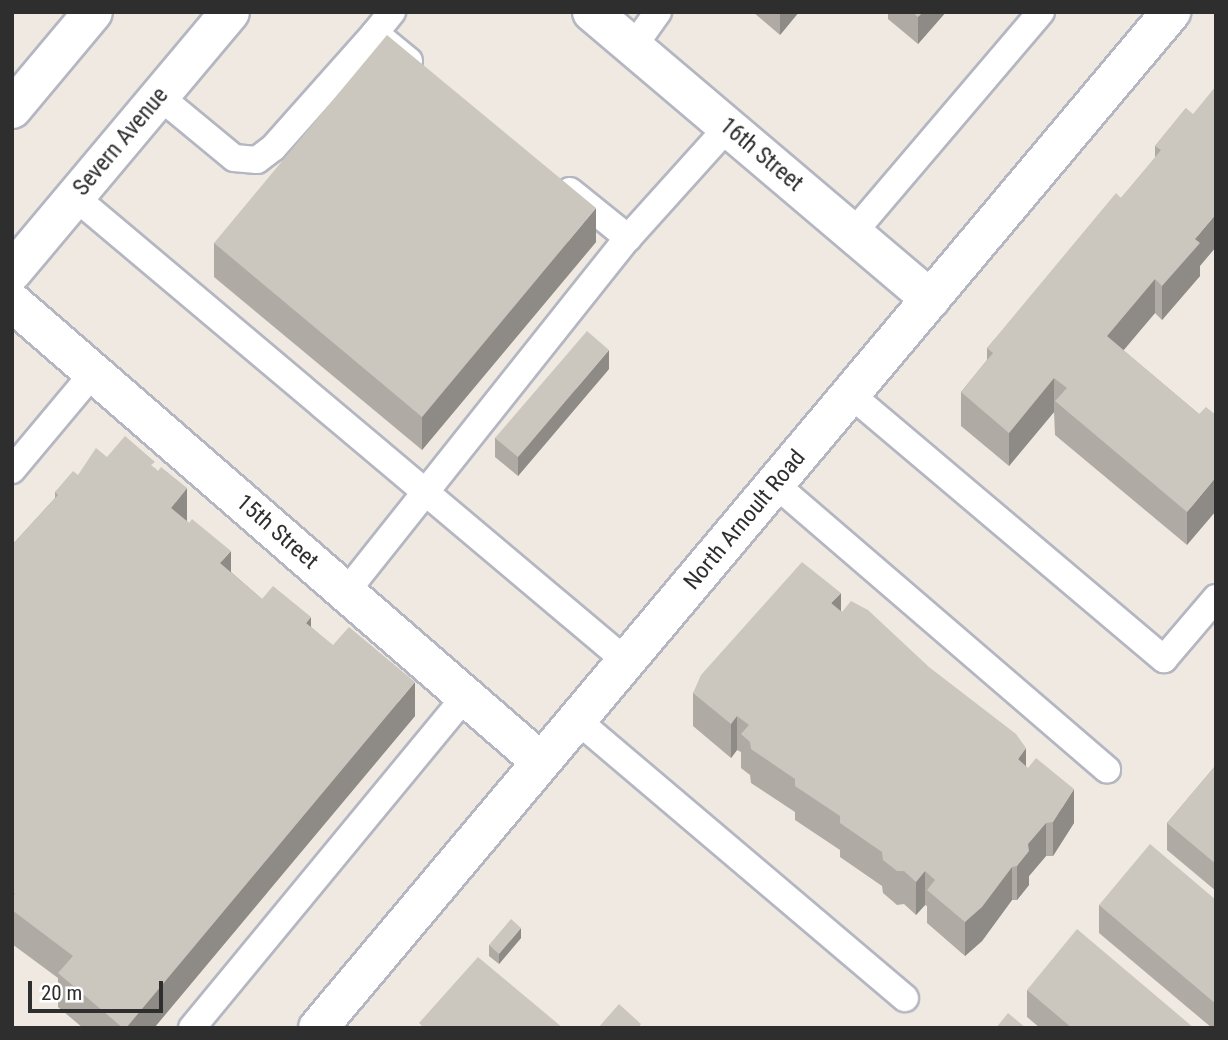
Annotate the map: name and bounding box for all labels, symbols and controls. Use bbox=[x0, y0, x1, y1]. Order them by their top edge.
street label: Severn Avenue bbox=[68, 82, 174, 202]
street label: 16th Street bbox=[714, 112, 808, 198]
street label: North Arnoult Road bbox=[678, 444, 812, 596]
street label: 15th Street bbox=[230, 489, 324, 575]
scale bar bbox=[32, 967, 166, 1011]
text: 20 m bbox=[41, 981, 82, 1005]

